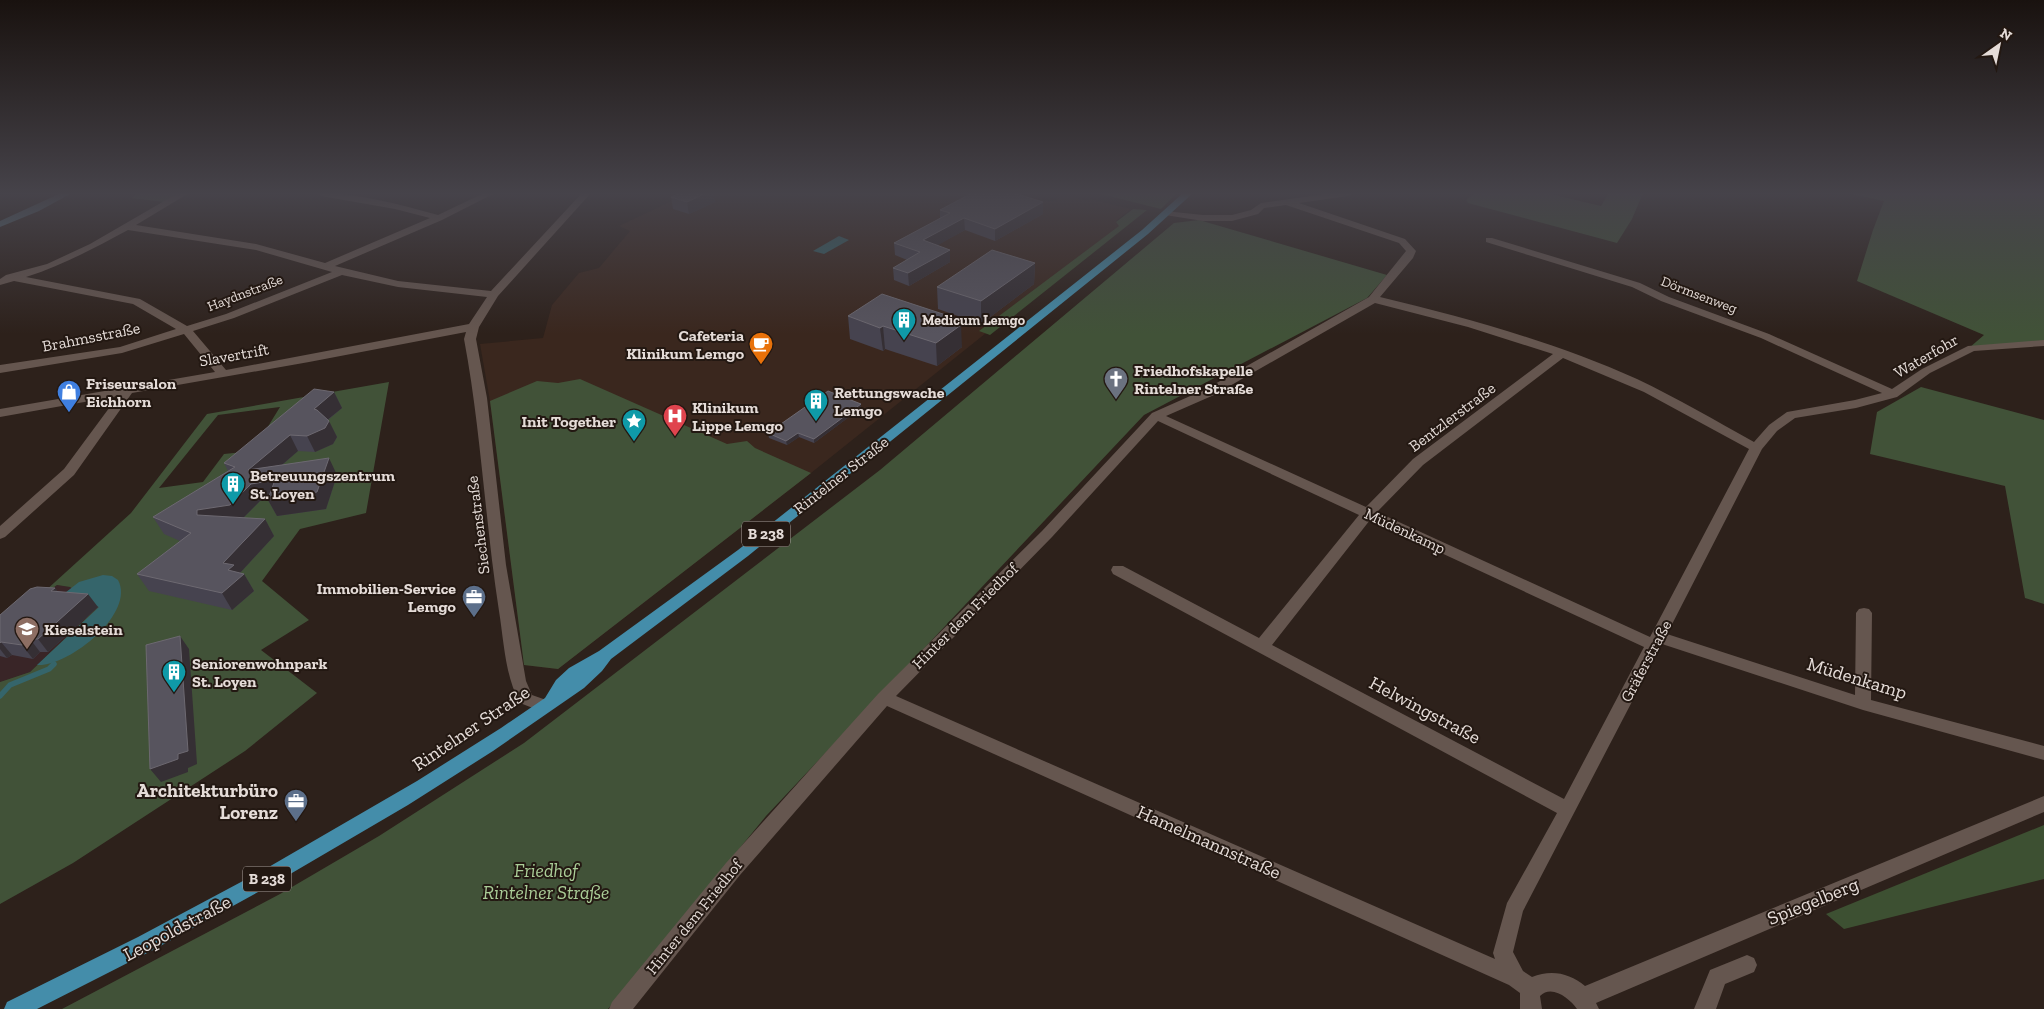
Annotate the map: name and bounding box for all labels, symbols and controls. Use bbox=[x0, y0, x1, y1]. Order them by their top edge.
north arrow bbox=[1974, 20, 2024, 70]
text: N bbox=[1997, 24, 2015, 45]
street label: Haydnstraße bbox=[205, 271, 285, 315]
street label: Dörmsenweg bbox=[1658, 273, 1740, 317]
building icon: Medicum Lemgo bbox=[891, 307, 917, 341]
place label: Medicum Lemgo bbox=[922, 312, 1026, 329]
street label: Brahmsstraße bbox=[40, 318, 142, 356]
place label: Cafeteria Klinikum Lemgo bbox=[626, 326, 745, 363]
street label: Waterfohr bbox=[1890, 330, 1962, 382]
cafe icon: Cafeteria Klinikum Lemgo bbox=[748, 331, 774, 365]
street label: Slavertrift bbox=[198, 340, 270, 370]
place label: Friedhofskapelle Rintelner Straße bbox=[1134, 361, 1254, 398]
church icon: Friedhofskapelle Rintelner Straße bbox=[1103, 366, 1129, 400]
place label: Friseursalon Eichhorn bbox=[86, 374, 177, 411]
street label: Bentzlerstraße bbox=[1405, 378, 1499, 456]
shop icon: Friseursalon Eichhorn bbox=[56, 379, 82, 413]
place label: Rettungswache Lemgo bbox=[834, 383, 945, 420]
building icon: Rettungswache Lemgo bbox=[803, 388, 829, 422]
place label: Klinikum Lippe Lemgo bbox=[692, 398, 783, 435]
hospital icon: Klinikum Lippe Lemgo bbox=[662, 403, 688, 437]
place icon: Init Together bbox=[621, 408, 647, 442]
place label: Init Together bbox=[521, 412, 616, 431]
street label: Rintelner Straße bbox=[790, 432, 892, 518]
place label: Betreuungszentrum St. Loyen bbox=[250, 466, 395, 503]
building icon: Betreuungszentrum St. Loyen bbox=[220, 471, 246, 505]
street label: Siechenstraße bbox=[463, 475, 493, 575]
street label: Müdenkamp bbox=[1362, 504, 1449, 558]
road number: B 238 bbox=[742, 522, 790, 546]
street label: Hinter dem Friedhof bbox=[908, 558, 1023, 673]
place label: Immobilien-Service Lemgo bbox=[317, 579, 457, 616]
office icon: Immobilien-Service Lemgo bbox=[461, 584, 487, 618]
school or university icon: Kieselstein bbox=[14, 616, 40, 650]
street label: Gräferstraße bbox=[1616, 617, 1676, 705]
place label: Kieselstein bbox=[44, 620, 123, 639]
street label: Müdenkamp bbox=[1804, 652, 1910, 704]
place label: Seniorenwohnpark St. Loyen bbox=[192, 654, 328, 691]
building icon: Seniorenwohnpark St. Loyen bbox=[161, 659, 187, 693]
street label: Helwingstraße bbox=[1365, 671, 1485, 749]
street label: Rintelner Straße bbox=[408, 680, 534, 776]
place label: Architekturbüro Lorenz bbox=[137, 779, 278, 824]
office icon: Architekturbüro Lorenz bbox=[283, 788, 309, 822]
street label: Hamelmannstraße bbox=[1134, 800, 1284, 884]
street label: Hinter dem Friedhof bbox=[642, 854, 747, 978]
park label: Friedhof Rintelner Straße bbox=[483, 859, 609, 904]
road number: B 238 bbox=[243, 866, 291, 892]
street label: Spiegelberg bbox=[1764, 872, 1863, 930]
street label: Leopoldstraße bbox=[119, 890, 235, 966]

